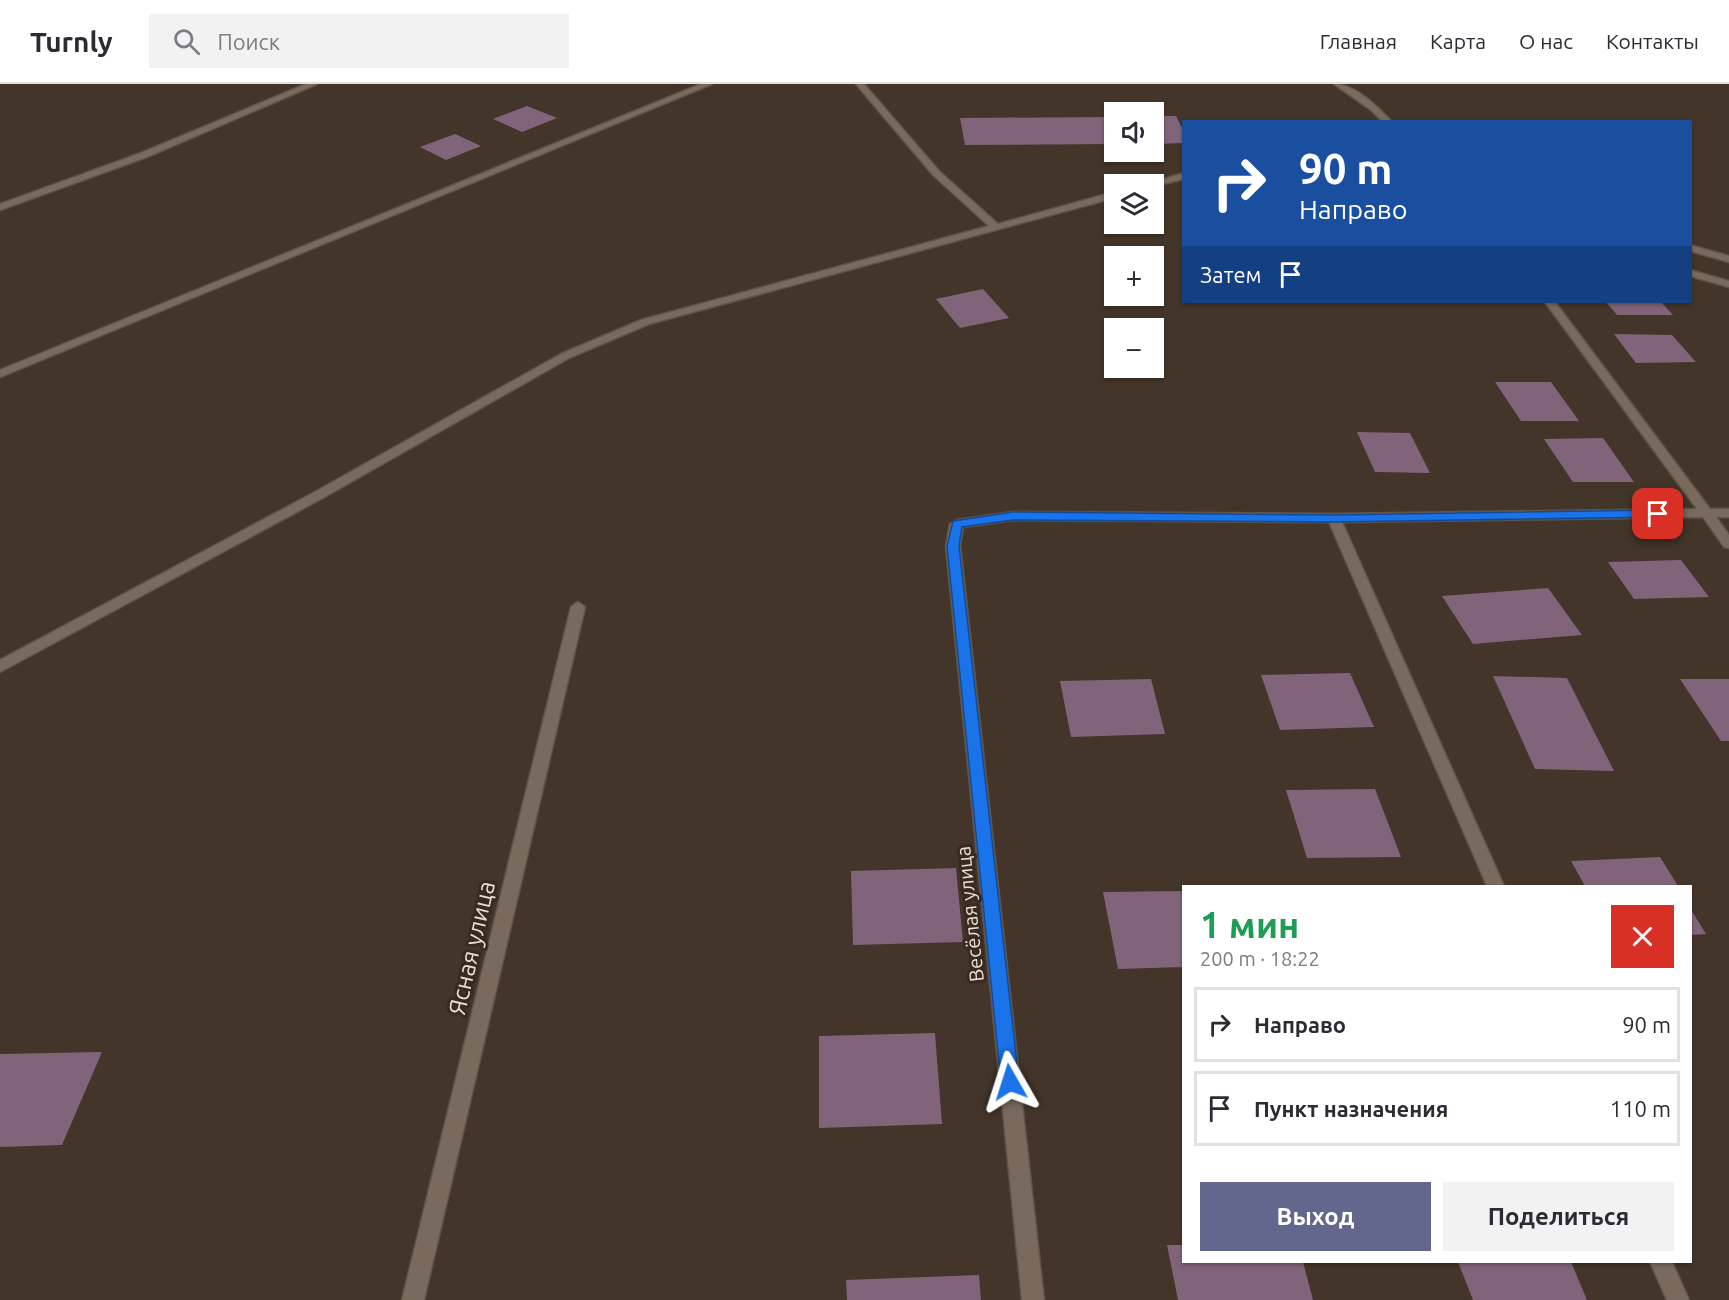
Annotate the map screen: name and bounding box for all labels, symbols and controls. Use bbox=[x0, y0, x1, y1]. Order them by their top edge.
search box bbox=[149, 14, 569, 68]
icon: search bbox=[170, 25, 203, 58]
text: Turnly bbox=[30, 26, 113, 57]
text: Поиск bbox=[218, 29, 280, 54]
text: Главная bbox=[1320, 29, 1397, 53]
text: Карта bbox=[1430, 29, 1486, 53]
text: О нас bbox=[1519, 29, 1573, 53]
text: Контакты bbox=[1606, 29, 1699, 53]
map controls bbox=[1104, 102, 1164, 378]
button: sound bbox=[1104, 102, 1164, 162]
icon: right bbox=[1200, 144, 1278, 222]
text: 90 m bbox=[1299, 145, 1393, 192]
button: layers bbox=[1104, 174, 1164, 234]
text: Направо bbox=[1299, 194, 1408, 224]
button: + bbox=[1104, 246, 1164, 306]
icon: arrive bbox=[1274, 258, 1307, 291]
text: Затем bbox=[1200, 262, 1262, 287]
button: − bbox=[1104, 318, 1164, 378]
pin bbox=[1632, 488, 1683, 539]
icon: arrive bbox=[1641, 497, 1674, 530]
street label: Весёлая улица bbox=[951, 845, 988, 983]
street label: Ясная улица bbox=[443, 878, 500, 1017]
text: 1 мин bbox=[1200, 904, 1299, 945]
button: close bbox=[1611, 905, 1674, 968]
text: 200 m · 18:22 bbox=[1200, 947, 1320, 970]
icon: right bbox=[1203, 1008, 1236, 1041]
text: Направо bbox=[1254, 1012, 1346, 1037]
text: 90 m bbox=[1622, 1012, 1671, 1037]
position arrow bbox=[978, 1050, 1042, 1114]
icon: arrive bbox=[1203, 1092, 1236, 1125]
text: Пункт назначения bbox=[1254, 1096, 1448, 1121]
text: 110 m bbox=[1610, 1096, 1671, 1121]
button: Выход bbox=[1200, 1182, 1431, 1251]
button: Поделиться bbox=[1443, 1182, 1674, 1251]

